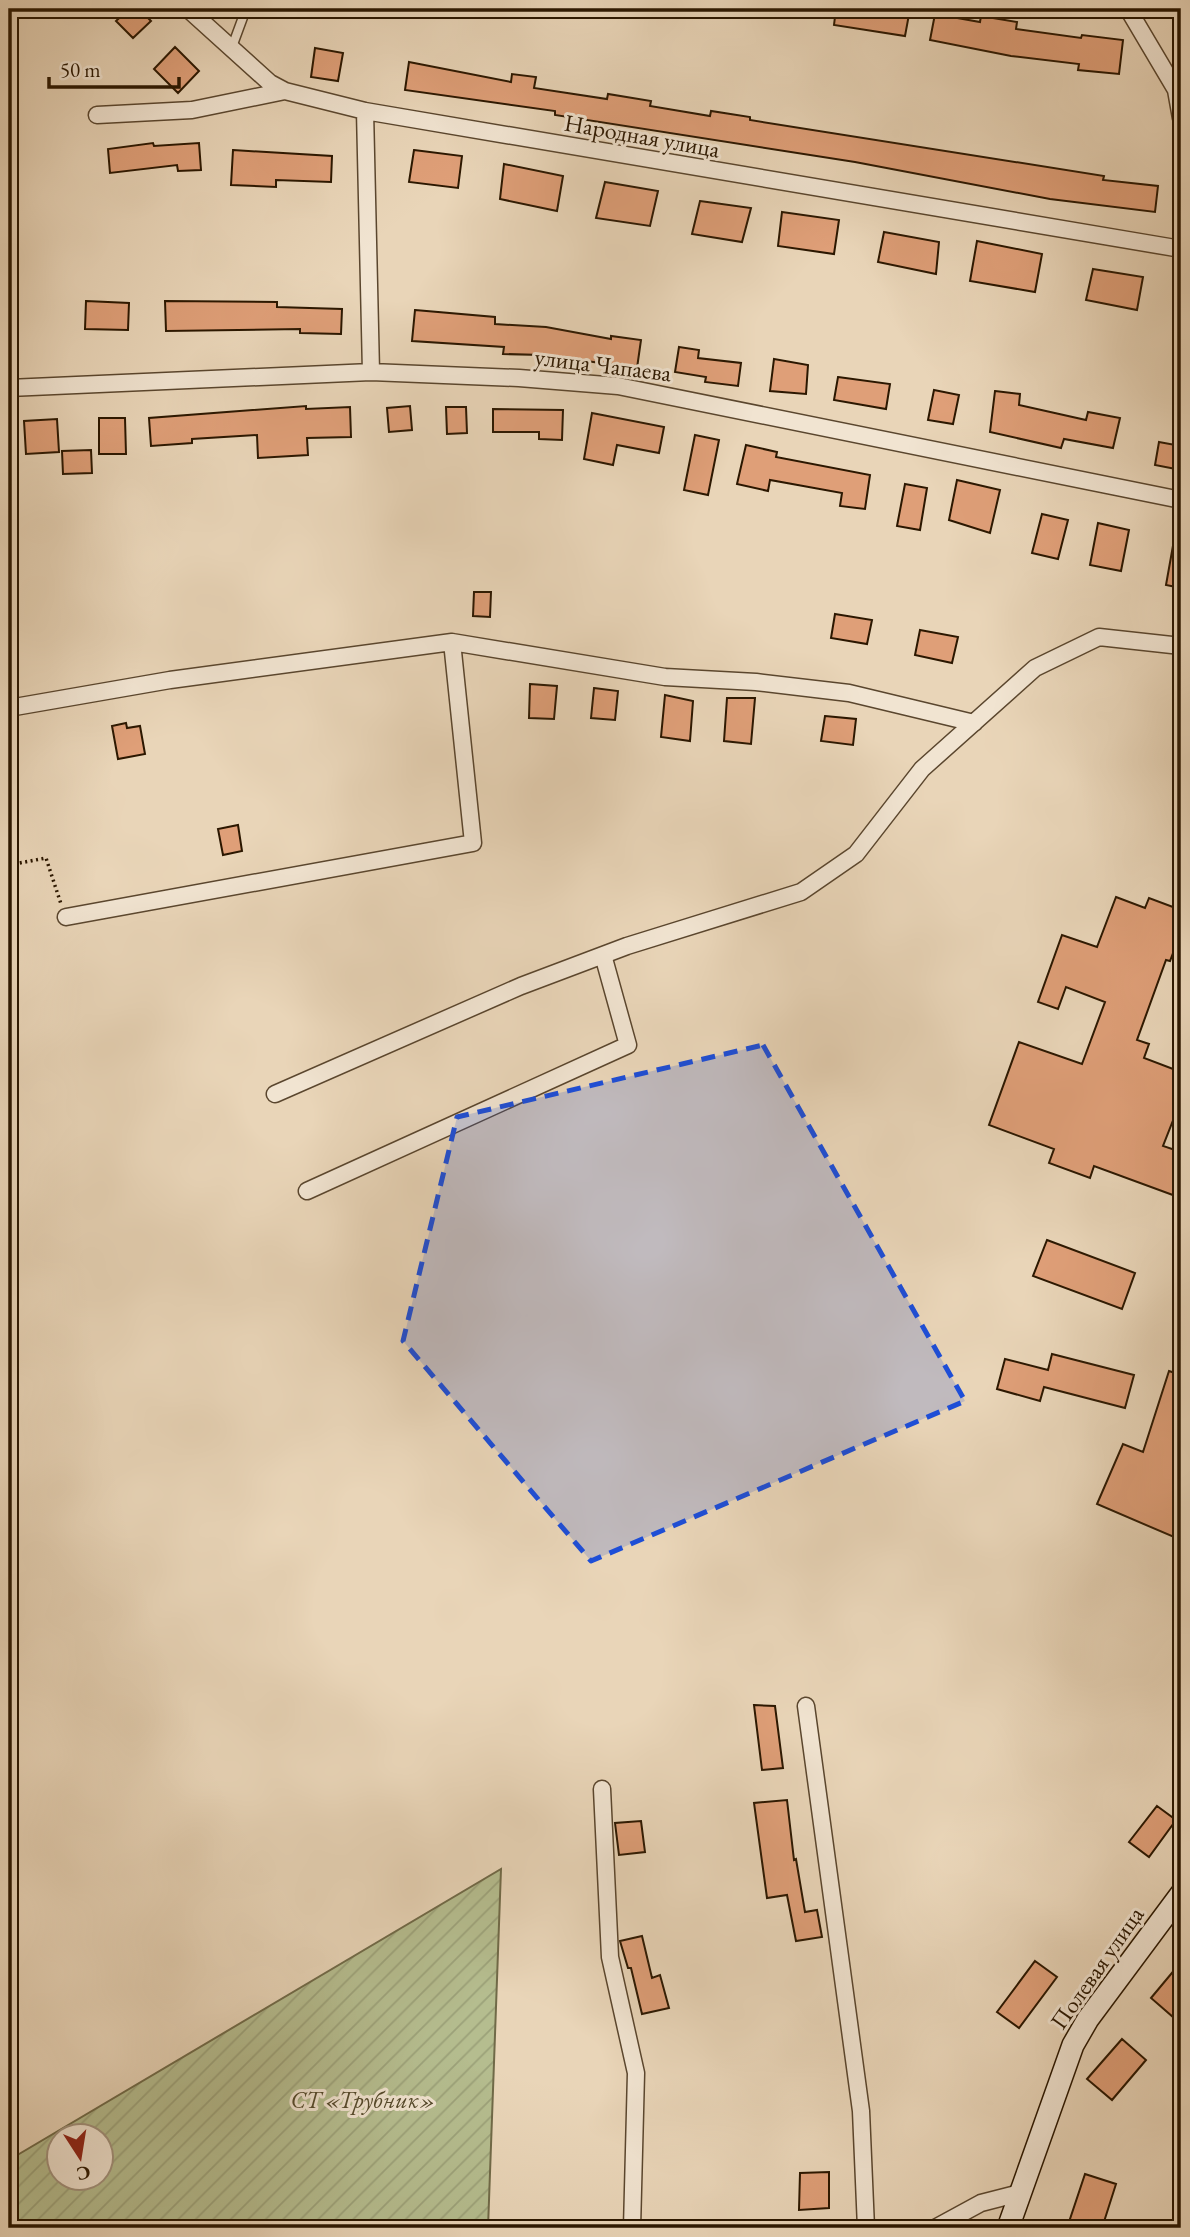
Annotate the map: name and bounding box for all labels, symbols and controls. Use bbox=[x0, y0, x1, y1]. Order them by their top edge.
scale bar bbox=[49, 46, 178, 90]
text: 50 m bbox=[60, 56, 101, 83]
street label: Народная улица bbox=[562, 107, 723, 165]
street label: улица Чапаева bbox=[533, 341, 674, 388]
street label: Полевая улица bbox=[1043, 1900, 1151, 2035]
park label: СТ «Трубник» bbox=[291, 2084, 435, 2115]
north arrow bbox=[46, 2122, 116, 2192]
text: С bbox=[74, 2160, 93, 2187]

